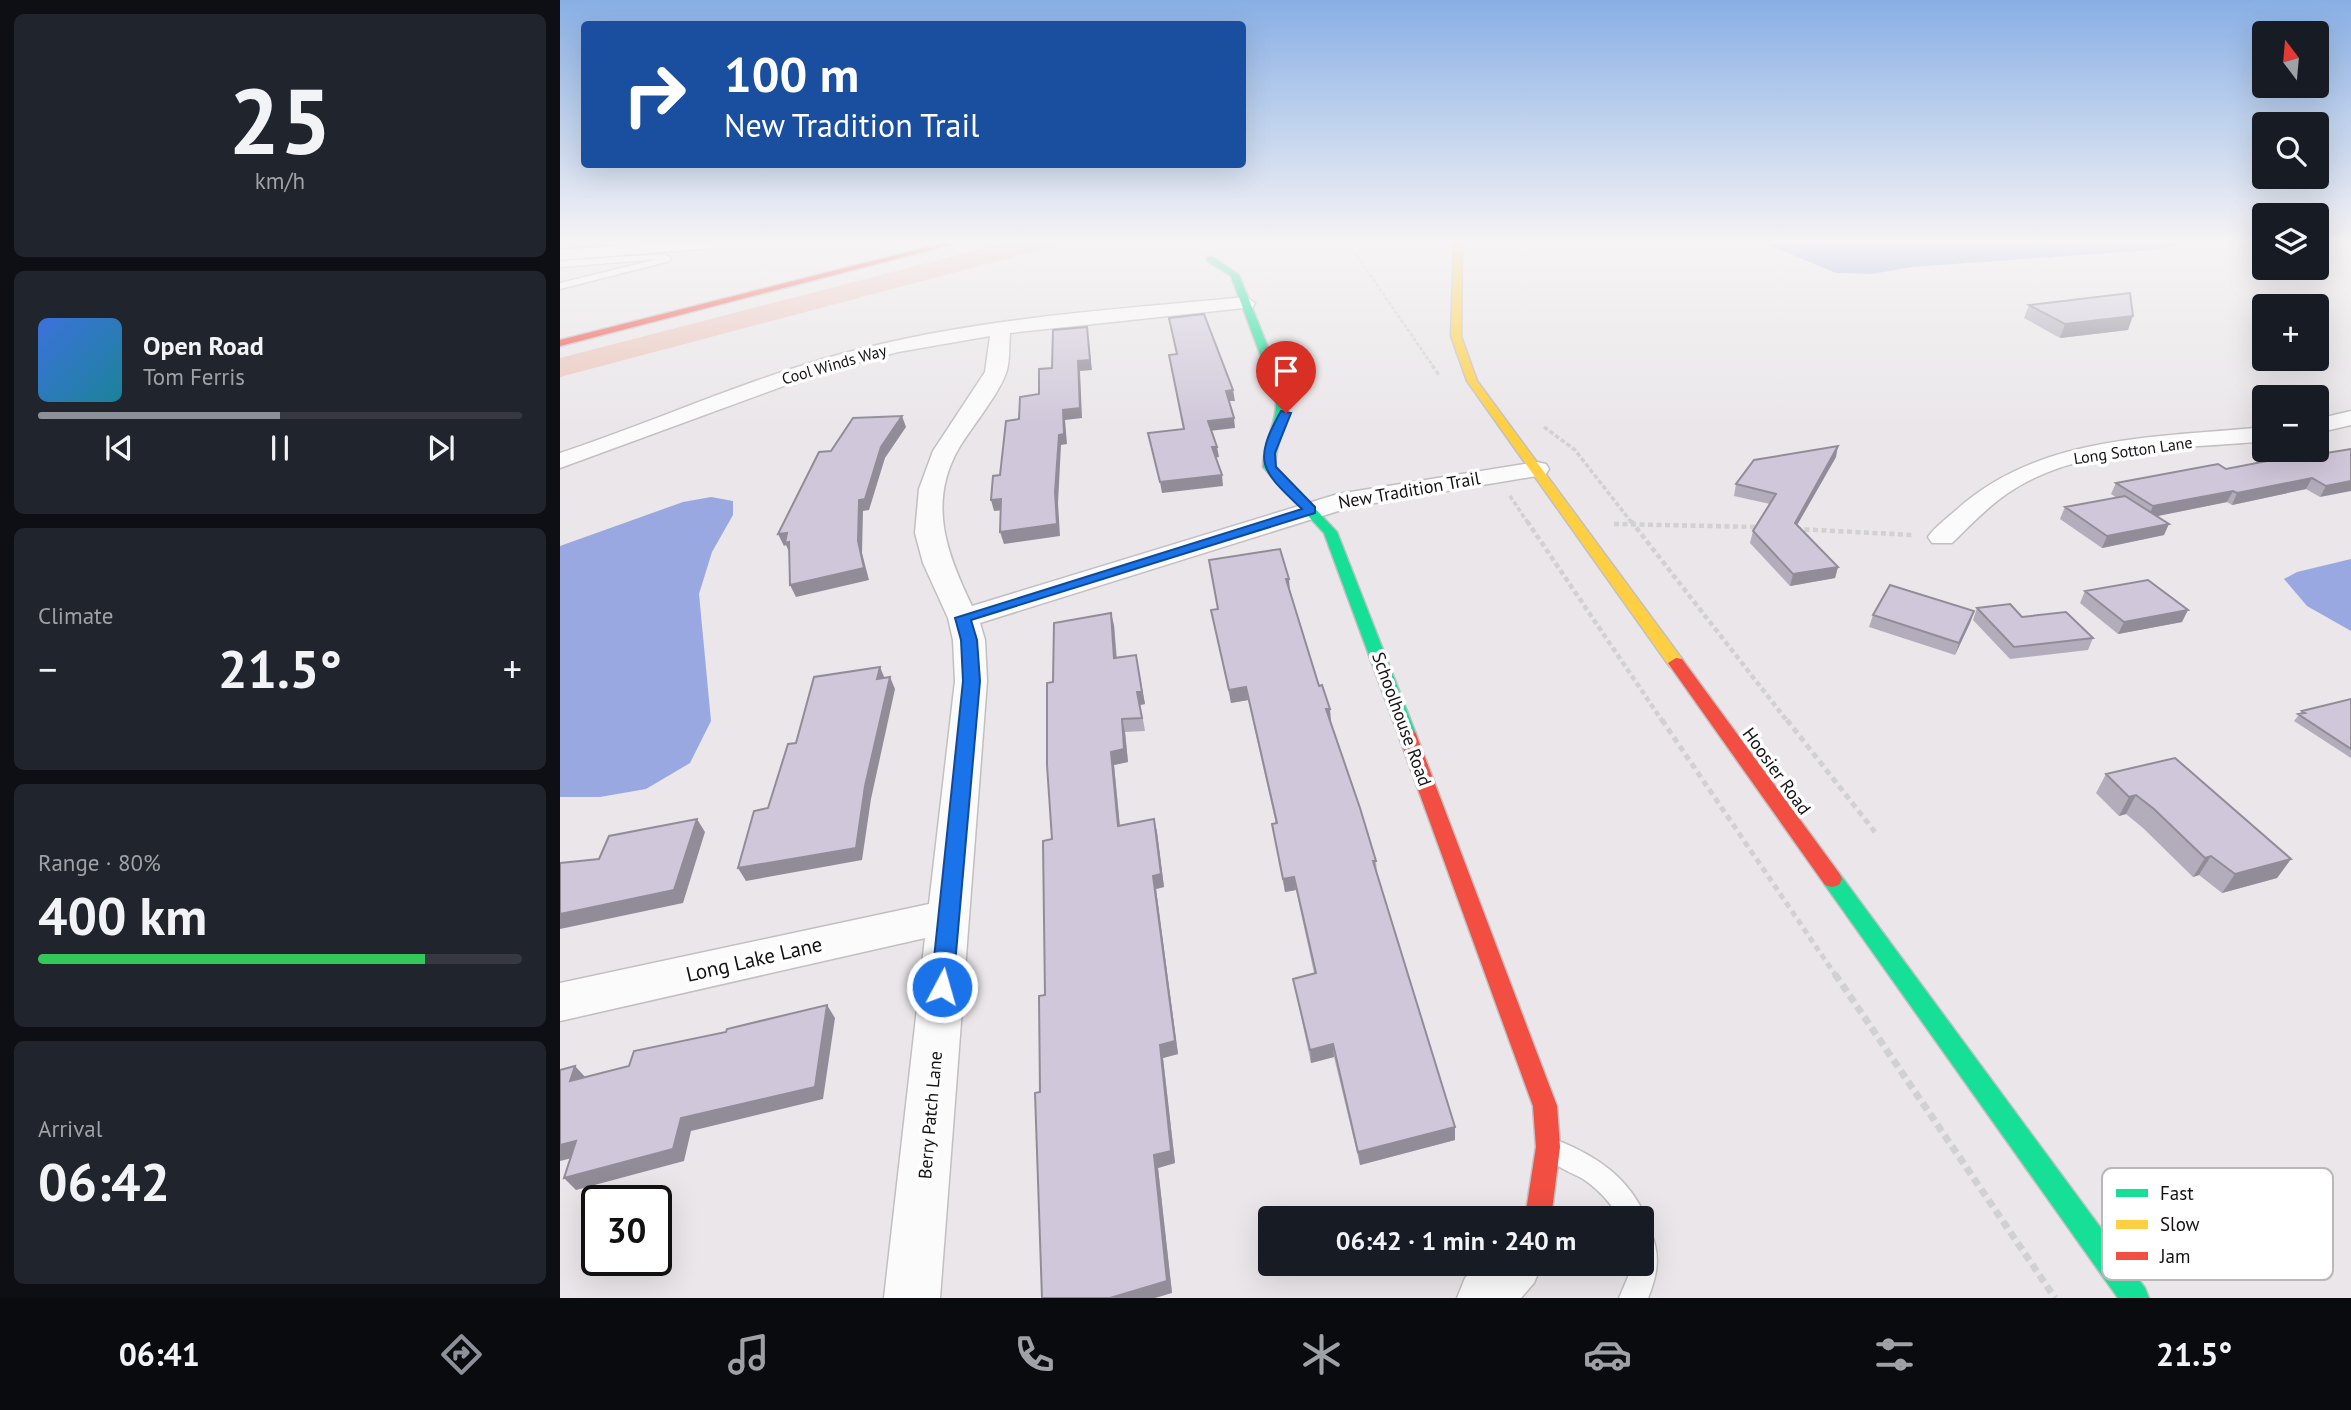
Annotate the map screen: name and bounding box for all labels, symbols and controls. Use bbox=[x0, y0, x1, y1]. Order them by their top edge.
north arrow bbox=[2252, 21, 2329, 98]
map controls bbox=[2252, 21, 2329, 462]
text: 100 m bbox=[724, 42, 859, 106]
icon: right bbox=[609, 49, 700, 140]
text: 25 bbox=[228, 61, 332, 179]
text: New Tradition Trail bbox=[724, 104, 979, 146]
button: search bbox=[2252, 112, 2329, 189]
text: km/h bbox=[255, 166, 305, 195]
button: layers bbox=[2252, 203, 2329, 280]
button: + bbox=[2252, 294, 2329, 371]
text: Open Road bbox=[143, 329, 264, 362]
street label: Cool Winds Way bbox=[779, 339, 889, 388]
pin bbox=[1256, 341, 1316, 413]
icon: arrive bbox=[1267, 352, 1305, 390]
text: Tom Ferris bbox=[143, 362, 245, 391]
button: − bbox=[2252, 385, 2329, 462]
icon: previous bbox=[100, 429, 138, 467]
icon: pause bbox=[261, 429, 299, 467]
icon: next bbox=[422, 429, 460, 467]
street label: Long Sotton Lane bbox=[2072, 432, 2194, 468]
street label: New Tradition Trail bbox=[1336, 466, 1482, 514]
text: Climate bbox=[38, 601, 113, 630]
text: 21.5° bbox=[218, 635, 342, 702]
text: − bbox=[38, 644, 57, 693]
text: + bbox=[503, 644, 522, 693]
street label: Schoolhouse Road bbox=[1367, 649, 1437, 789]
street label: Hoosier Road bbox=[1738, 723, 1816, 819]
text: Range · 80% bbox=[38, 848, 161, 877]
text: 400 km bbox=[38, 882, 207, 949]
street label: Long Lake Lane bbox=[683, 930, 825, 988]
position arrow bbox=[905, 950, 979, 1024]
street label: Berry Patch Lane bbox=[913, 1050, 947, 1180]
text: Arrival bbox=[38, 1114, 102, 1143]
text: 06:42 bbox=[38, 1148, 170, 1215]
legend bbox=[2102, 1168, 2333, 1280]
text: Fast bbox=[2160, 1181, 2194, 1205]
speed limit sign: 30 bbox=[581, 1185, 672, 1276]
text: Slow bbox=[2160, 1212, 2200, 1236]
text: 06:42 · 1 min · 240 m bbox=[1336, 1224, 1576, 1257]
text: Jam bbox=[2159, 1244, 2190, 1268]
icon: directions bbox=[437, 1330, 486, 1379]
icon: music bbox=[724, 1330, 773, 1379]
icon: phone bbox=[1010, 1330, 1059, 1379]
icon: climate bbox=[1297, 1330, 1346, 1379]
icon: car bbox=[1583, 1330, 1632, 1379]
icon: filters bbox=[1870, 1330, 1919, 1379]
text: 06:41 bbox=[119, 1333, 200, 1375]
text: 21.5° bbox=[2156, 1333, 2232, 1375]

